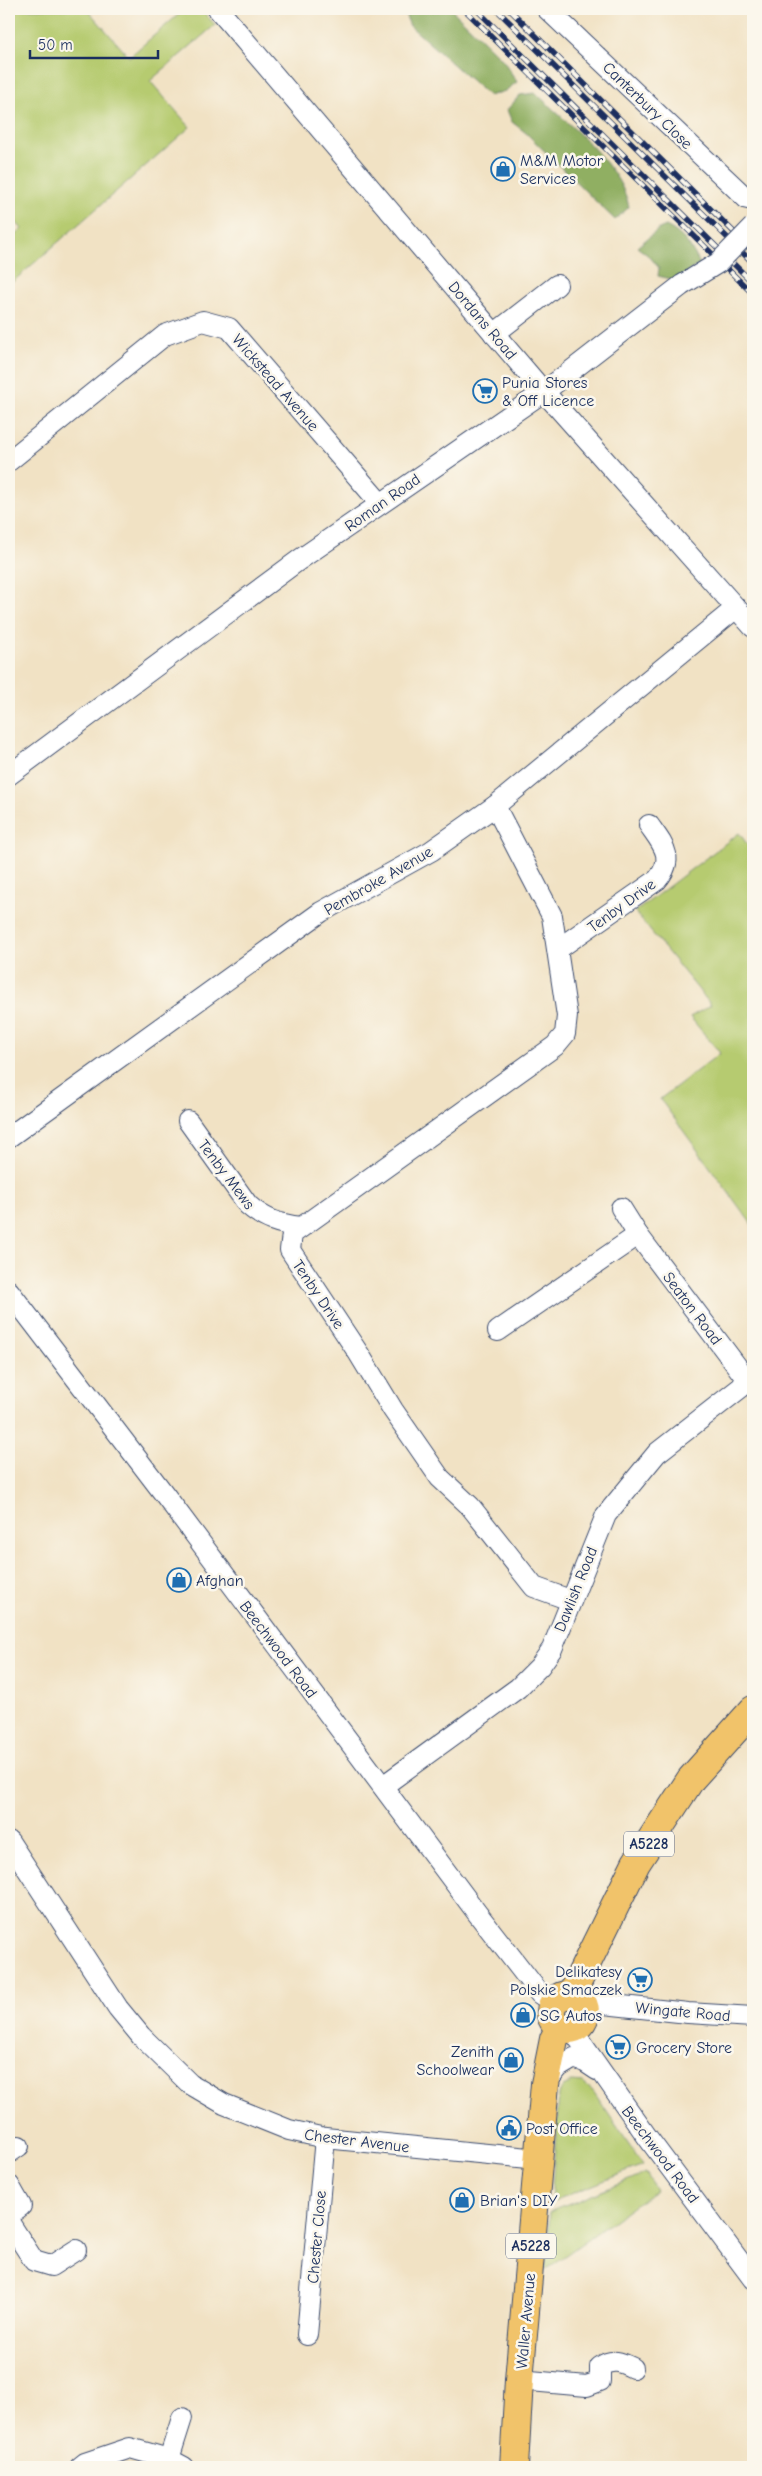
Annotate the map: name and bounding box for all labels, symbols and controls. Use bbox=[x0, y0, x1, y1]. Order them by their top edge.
scale bar bbox=[30, 28, 158, 60]
text: 50 m bbox=[38, 36, 73, 54]
street label: Canterbury Close bbox=[599, 59, 696, 153]
place label: M&M Motor Services bbox=[520, 152, 604, 188]
shop icon: M&M Motor Services bbox=[490, 156, 516, 182]
street label: Dordans Road bbox=[444, 278, 520, 363]
street label: Wickstead Avenue bbox=[228, 331, 322, 435]
place label: Punia Stores & Off Licence bbox=[502, 374, 594, 410]
supermarket icon: Punia Stores & Off Licence bbox=[472, 378, 498, 404]
street label: Roman Road bbox=[341, 470, 424, 535]
street label: Pembroke Avenue bbox=[321, 843, 436, 919]
street label: Tenby Drive bbox=[584, 875, 659, 936]
street label: Tenby Mews bbox=[194, 1136, 258, 1213]
street label: Tenby Drive bbox=[289, 1257, 348, 1332]
street label: Seaton Road bbox=[659, 1269, 725, 1349]
street label: Dawlish Road bbox=[551, 1544, 601, 1635]
shop icon: Afghan bbox=[166, 1567, 192, 1593]
place label: Afghan bbox=[196, 1572, 244, 1590]
street label: Beechwood Road bbox=[236, 1598, 321, 1702]
road number: A5228 bbox=[624, 1832, 674, 1856]
place label: Delikatesy Polskie Smaczek bbox=[510, 1963, 623, 1999]
supermarket icon: Delikatesy Polskie Smaczek bbox=[627, 1967, 653, 1993]
street label: Wingate Road bbox=[635, 1999, 731, 2025]
shop icon: SG Autos bbox=[510, 2002, 536, 2028]
place label: SG Autos bbox=[540, 2007, 603, 2025]
supermarket icon: Grocery Store bbox=[605, 2034, 631, 2060]
place label: Grocery Store bbox=[636, 2039, 732, 2057]
place label: Zenith Schoolwear bbox=[417, 2043, 495, 2079]
shop icon: Zenith Schoolwear bbox=[498, 2047, 524, 2073]
street label: Beechwood Road bbox=[618, 2103, 703, 2207]
public building icon: Post Office bbox=[496, 2115, 522, 2141]
place label: Post Office bbox=[526, 2120, 598, 2138]
street label: Chester Avenue bbox=[303, 2126, 410, 2156]
shop icon: Brian's DIY bbox=[449, 2187, 475, 2213]
street label: Chester Close bbox=[304, 2190, 330, 2284]
place label: Brian's DIY bbox=[480, 2192, 558, 2210]
road number: A5228 bbox=[506, 2234, 556, 2258]
street label: Waller Avenue bbox=[513, 2272, 539, 2370]

